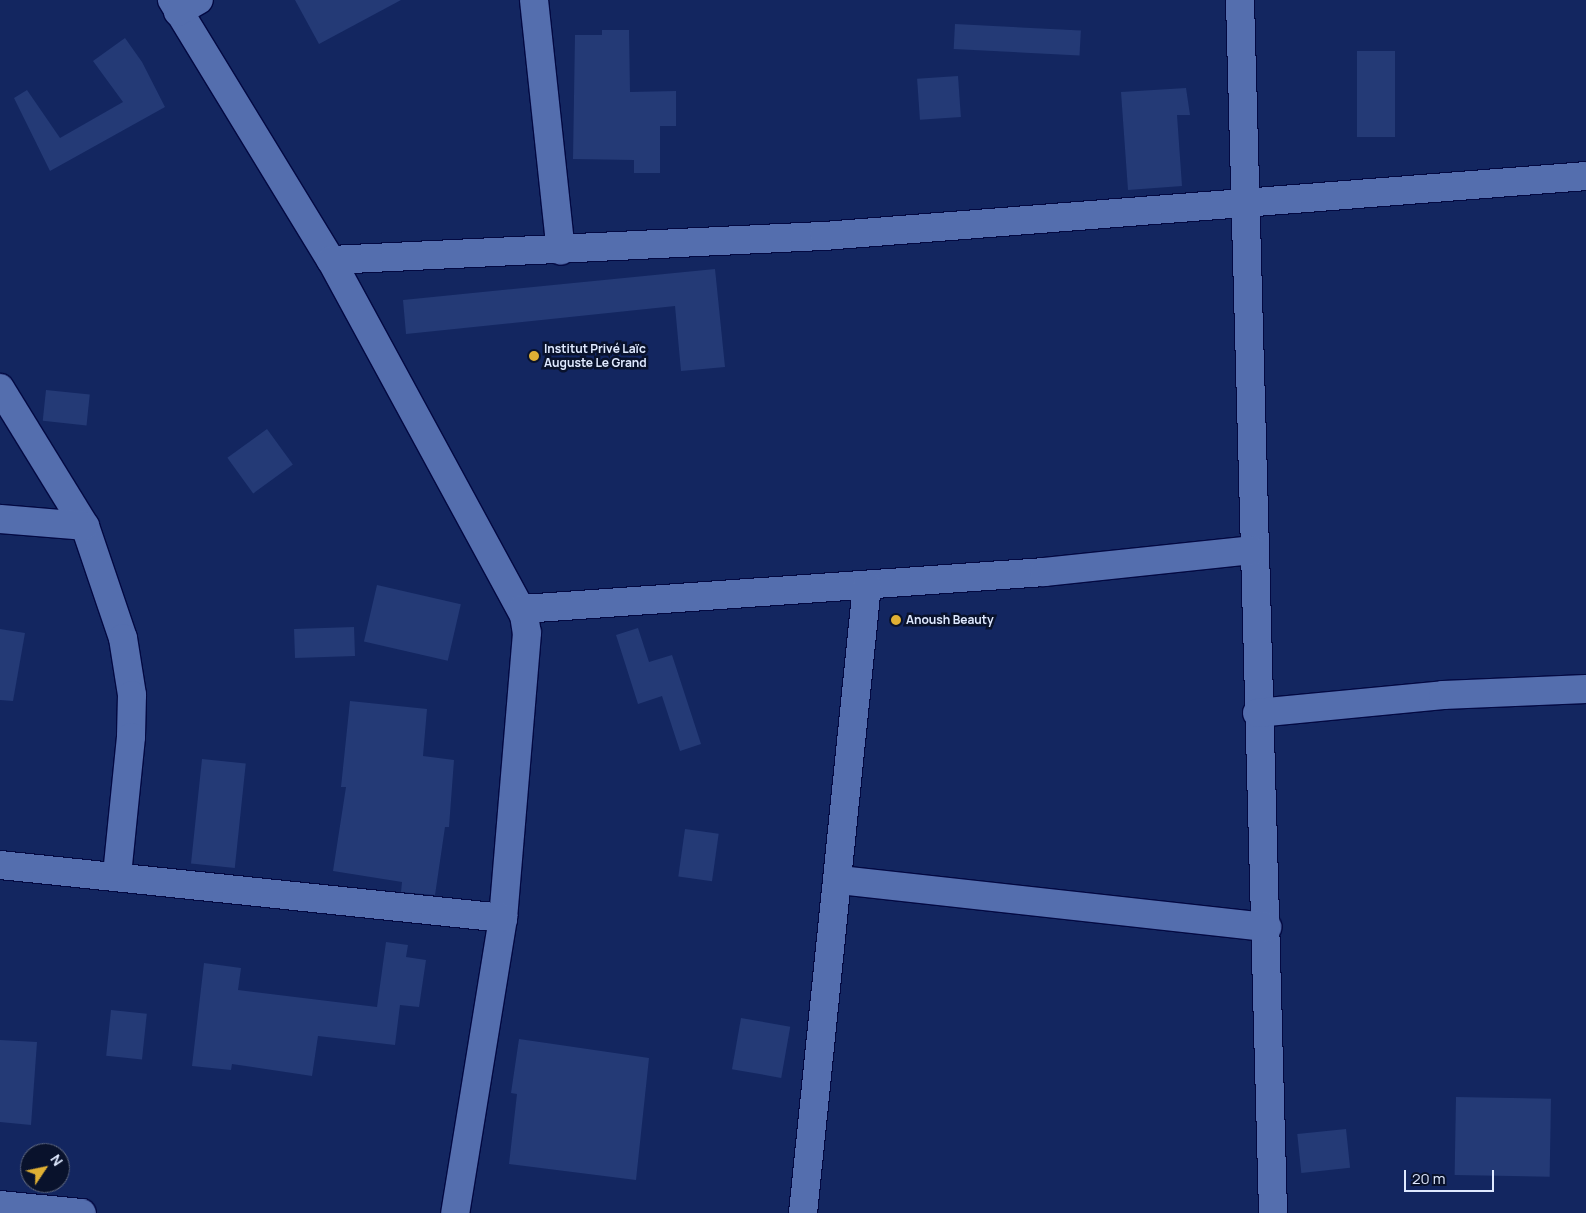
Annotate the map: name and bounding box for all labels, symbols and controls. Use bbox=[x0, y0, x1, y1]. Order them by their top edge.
place label: Institut Privé Laïc Auguste Le Grand bbox=[544, 342, 647, 370]
marker: Institut Privé Laïc Auguste Le Grand bbox=[528, 350, 540, 362]
place label: Anoush Beauty bbox=[906, 613, 994, 627]
marker: Anoush Beauty bbox=[890, 614, 902, 626]
north arrow bbox=[20, 1143, 70, 1193]
text: N bbox=[46, 1150, 68, 1169]
scale bar bbox=[1406, 1160, 1496, 1192]
text: 20 m bbox=[1412, 1168, 1445, 1189]

